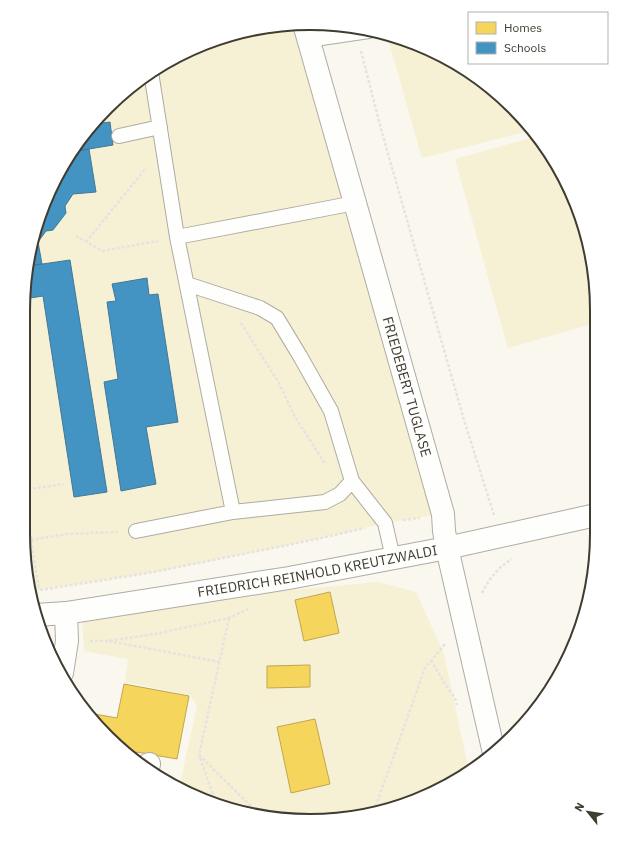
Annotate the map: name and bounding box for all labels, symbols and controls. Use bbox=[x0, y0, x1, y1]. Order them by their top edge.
legend bbox=[468, 12, 608, 64]
text: Homes bbox=[504, 20, 542, 35]
text: Schools bbox=[504, 40, 547, 55]
street label: FRIEDEBERT TUGLASE bbox=[379, 314, 435, 459]
street label: FRIEDRICH REINHOLD KREUTZWALDI bbox=[196, 541, 439, 601]
north arrow bbox=[568, 792, 608, 832]
text: N bbox=[571, 800, 587, 814]

